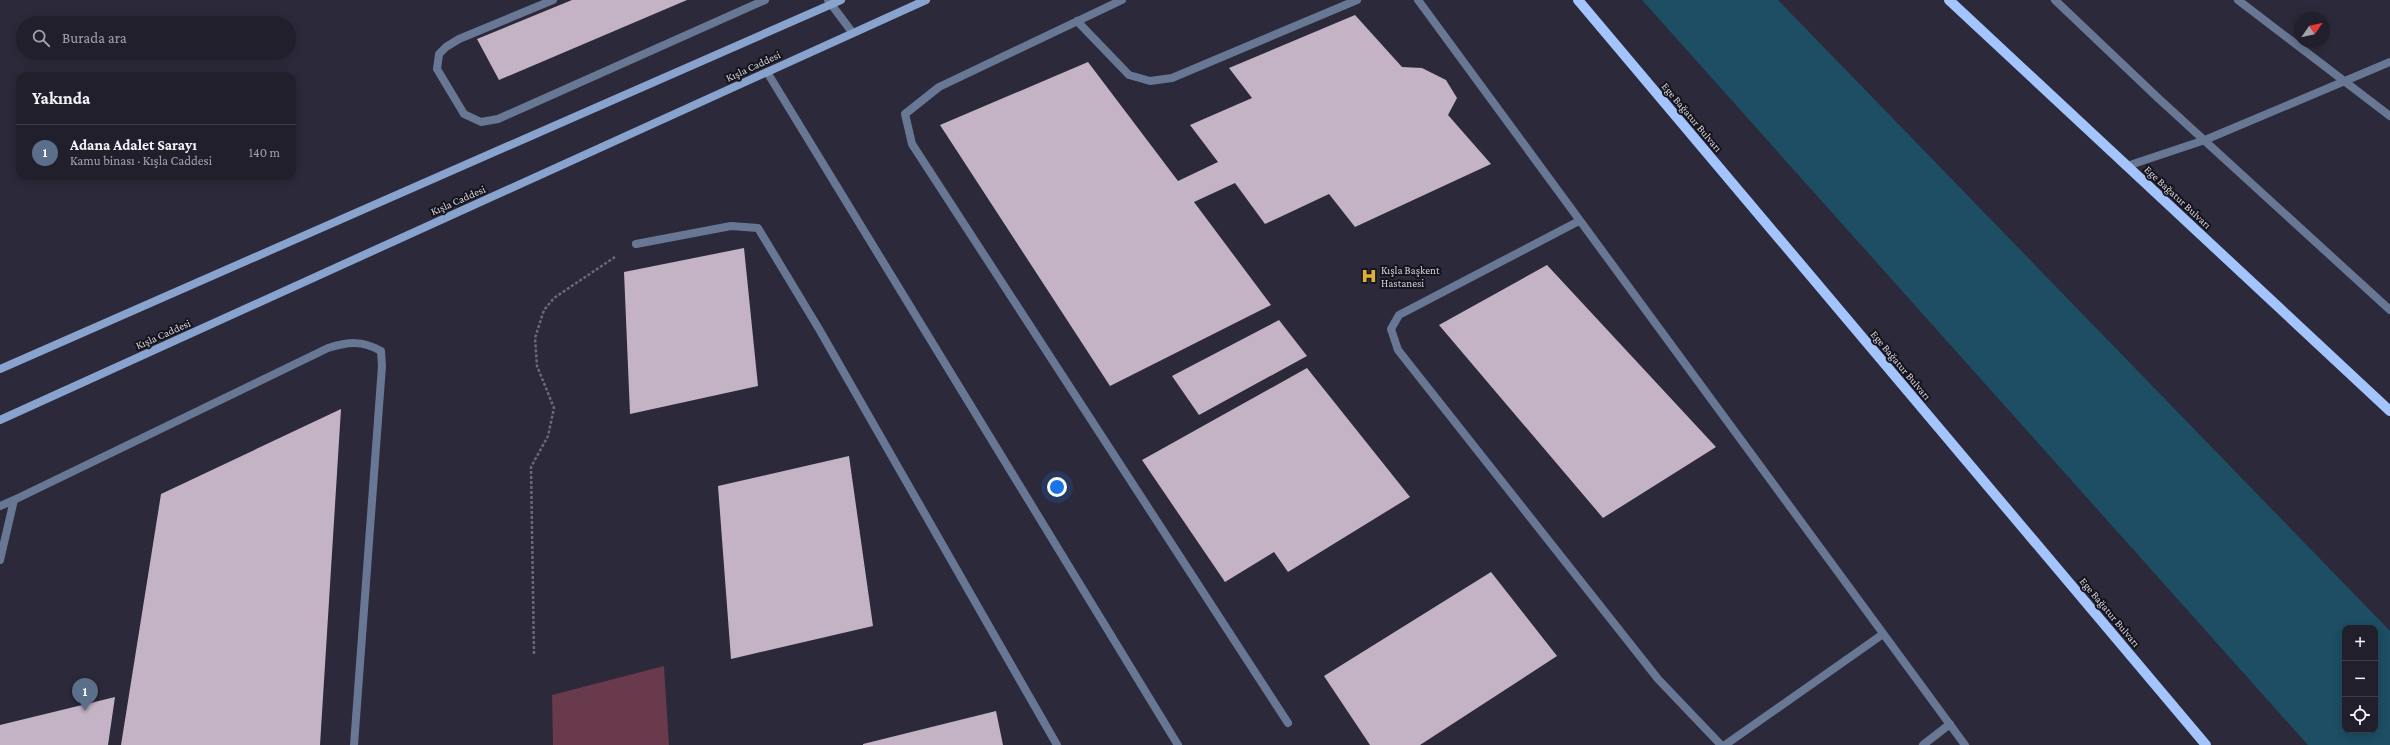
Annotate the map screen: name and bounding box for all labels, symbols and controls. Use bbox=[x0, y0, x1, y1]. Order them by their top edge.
north arrow bbox=[2294, 12, 2330, 48]
search box bbox=[16, 16, 296, 60]
icon: search bbox=[30, 27, 52, 49]
text: Burada ara bbox=[62, 30, 127, 46]
street label: Kışla Caddesi bbox=[724, 48, 783, 85]
street label: Ege Bağatur Bulvarı bbox=[1659, 80, 1724, 155]
text: Yakında bbox=[32, 89, 90, 108]
text: Adana Adalet Sarayı bbox=[70, 137, 197, 153]
text: 1 bbox=[43, 145, 47, 160]
text: 140 m bbox=[249, 145, 280, 160]
text: Kamu binası · Kışla Caddesi bbox=[70, 153, 212, 168]
street label: Ege Bağatur Bulvarı bbox=[2142, 163, 2214, 232]
street label: Kışla Caddesi bbox=[429, 183, 488, 218]
place label: Kışla Başkent Hastanesi bbox=[1381, 264, 1440, 289]
hospital icon: Kışla Başkent Hastanesi bbox=[1360, 267, 1378, 285]
street label: Kışla Caddesi bbox=[134, 317, 193, 352]
street label: Ege Bağatur Bulvarı bbox=[1868, 328, 1933, 403]
your location bbox=[1047, 477, 1067, 497]
street label: Ege Bağatur Bulvarı bbox=[2077, 575, 2142, 650]
map controls bbox=[2342, 625, 2378, 733]
button: + bbox=[2342, 625, 2378, 661]
button: − bbox=[2342, 661, 2378, 697]
pin: 1 bbox=[72, 678, 98, 711]
button: locate bbox=[2342, 697, 2378, 733]

